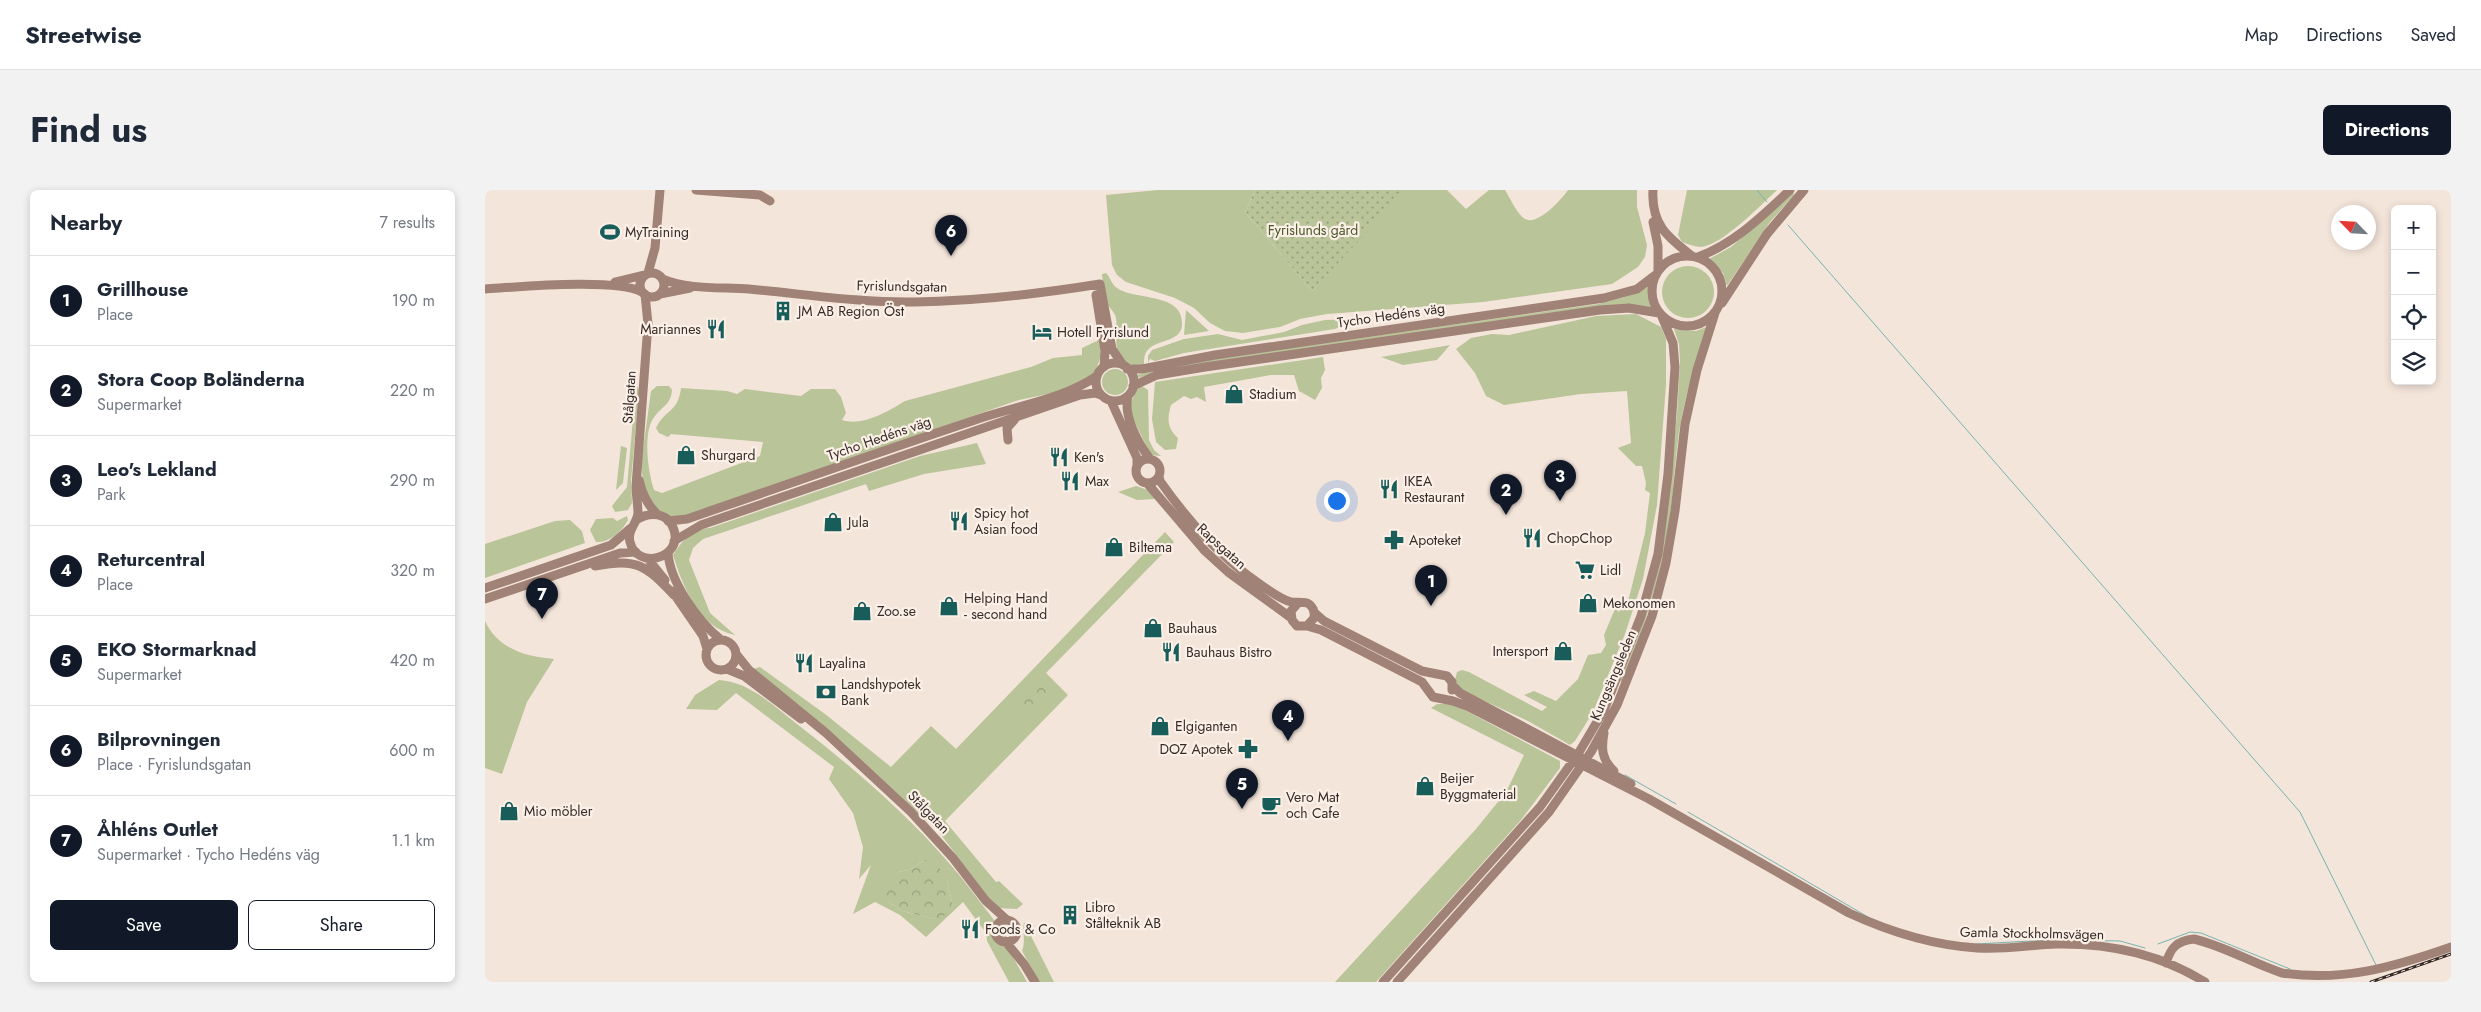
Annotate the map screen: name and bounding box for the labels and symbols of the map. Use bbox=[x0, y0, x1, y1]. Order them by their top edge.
north arrow bbox=[2331, 205, 2376, 250]
pin: 6 bbox=[935, 215, 967, 256]
park label: Fyrislunds gård bbox=[1268, 220, 1358, 240]
sports icon: MyTraining bbox=[599, 221, 621, 243]
place label: MyTraining bbox=[625, 222, 689, 242]
street label: Fyrislundsgatan bbox=[856, 275, 948, 297]
street label: Tycho Hedéns väg bbox=[1336, 298, 1446, 332]
building icon: JM AB Region Öst bbox=[772, 300, 794, 322]
place label: JM AB Region Öst bbox=[796, 301, 905, 321]
restaurant icon: Mariannes bbox=[705, 318, 727, 340]
place label: Mariannes bbox=[640, 319, 701, 339]
hotel icon: Hotell Fyrislund bbox=[1031, 321, 1053, 343]
place label: Hotell Fyrislund bbox=[1057, 322, 1149, 342]
street label: Stålgatan bbox=[617, 370, 641, 424]
shop icon: Stadium bbox=[1223, 383, 1245, 405]
place label: Stadium bbox=[1249, 384, 1297, 404]
street label: Tycho Hedéns väg bbox=[824, 411, 934, 465]
shop icon: Shurgard bbox=[675, 444, 697, 466]
place label: Shurgard bbox=[701, 445, 755, 465]
restaurant icon: Ken's bbox=[1048, 446, 1070, 468]
place label: Ken's bbox=[1074, 447, 1104, 467]
pin: 3 bbox=[1544, 460, 1576, 501]
restaurant icon: Max bbox=[1059, 470, 1081, 492]
place label: Max bbox=[1085, 471, 1109, 491]
place label: IKEA Restaurant bbox=[1404, 471, 1465, 507]
pin: 2 bbox=[1490, 474, 1522, 515]
restaurant icon: IKEA Restaurant bbox=[1378, 478, 1400, 500]
your location bbox=[1324, 488, 1350, 514]
place label: Spicy hot Asian food bbox=[974, 503, 1038, 539]
restaurant icon: Spicy hot Asian food bbox=[948, 510, 970, 532]
shop icon: Jula bbox=[822, 511, 844, 533]
place label: Jula bbox=[846, 512, 869, 532]
street label: Rapsgatan bbox=[1193, 518, 1251, 574]
restaurant icon: ChopChop bbox=[1521, 527, 1543, 549]
place label: ChopChop bbox=[1547, 528, 1612, 548]
pharmacy icon: Apoteket bbox=[1383, 529, 1405, 551]
place label: Apoteket bbox=[1409, 530, 1462, 550]
shop icon: Biltema bbox=[1103, 536, 1125, 558]
place label: Biltema bbox=[1129, 537, 1172, 557]
supermarket icon: Lidl bbox=[1574, 559, 1596, 581]
place label: Lidl bbox=[1600, 560, 1621, 580]
pin: 1 bbox=[1415, 565, 1447, 606]
pin: 7 bbox=[526, 578, 558, 619]
place label: Helping Hand - second hand bbox=[964, 588, 1048, 624]
shop icon: Mekonomen bbox=[1577, 592, 1599, 614]
place label: Mekonomen bbox=[1603, 593, 1676, 613]
shop icon: Helping Hand - second hand bbox=[938, 595, 960, 617]
shop icon: Zoo.se bbox=[851, 600, 873, 622]
place label: Zoo.se bbox=[877, 601, 916, 621]
shop icon: Bauhaus bbox=[1142, 617, 1164, 639]
place label: Bauhaus bbox=[1168, 618, 1217, 638]
street label: Kungsängsleden bbox=[1585, 627, 1641, 723]
shop icon: Intersport bbox=[1552, 640, 1574, 662]
restaurant icon: Bauhaus Bistro bbox=[1160, 641, 1182, 663]
place label: Intersport bbox=[1492, 641, 1549, 661]
place label: Bauhaus Bistro bbox=[1186, 642, 1272, 662]
restaurant icon: Layalina bbox=[793, 652, 815, 674]
place label: Layalina bbox=[819, 653, 866, 673]
place label: Landshypotek Bank bbox=[841, 674, 922, 710]
bank icon: Landshypotek Bank bbox=[815, 681, 837, 703]
pin: 4 bbox=[1272, 700, 1304, 741]
shop icon: Elgiganten bbox=[1149, 715, 1171, 737]
place label: Elgiganten bbox=[1175, 716, 1238, 736]
pharmacy icon: DOZ Apotek bbox=[1237, 738, 1259, 760]
place label: DOZ Apotek bbox=[1159, 739, 1234, 759]
pin: 5 bbox=[1226, 768, 1258, 809]
place label: Beijer Byggmaterial bbox=[1440, 768, 1516, 804]
shop icon: Beijer Byggmaterial bbox=[1414, 775, 1436, 797]
street label: Stålgatan bbox=[903, 786, 955, 838]
place label: Vero Mat och Cafe bbox=[1286, 787, 1340, 823]
cafe icon: Vero Mat och Cafe bbox=[1260, 794, 1282, 816]
shop icon: Mio möbler bbox=[498, 800, 520, 822]
place label: Mio möbler bbox=[524, 801, 593, 821]
place label: Libro Stålteknik AB bbox=[1085, 897, 1161, 933]
building icon: Libro Stålteknik AB bbox=[1059, 904, 1081, 926]
restaurant icon: Foods & Co bbox=[959, 918, 981, 940]
place label: Foods & Co bbox=[985, 919, 1056, 939]
street label: Gamla Stockholmsvägen bbox=[1960, 922, 2104, 944]

